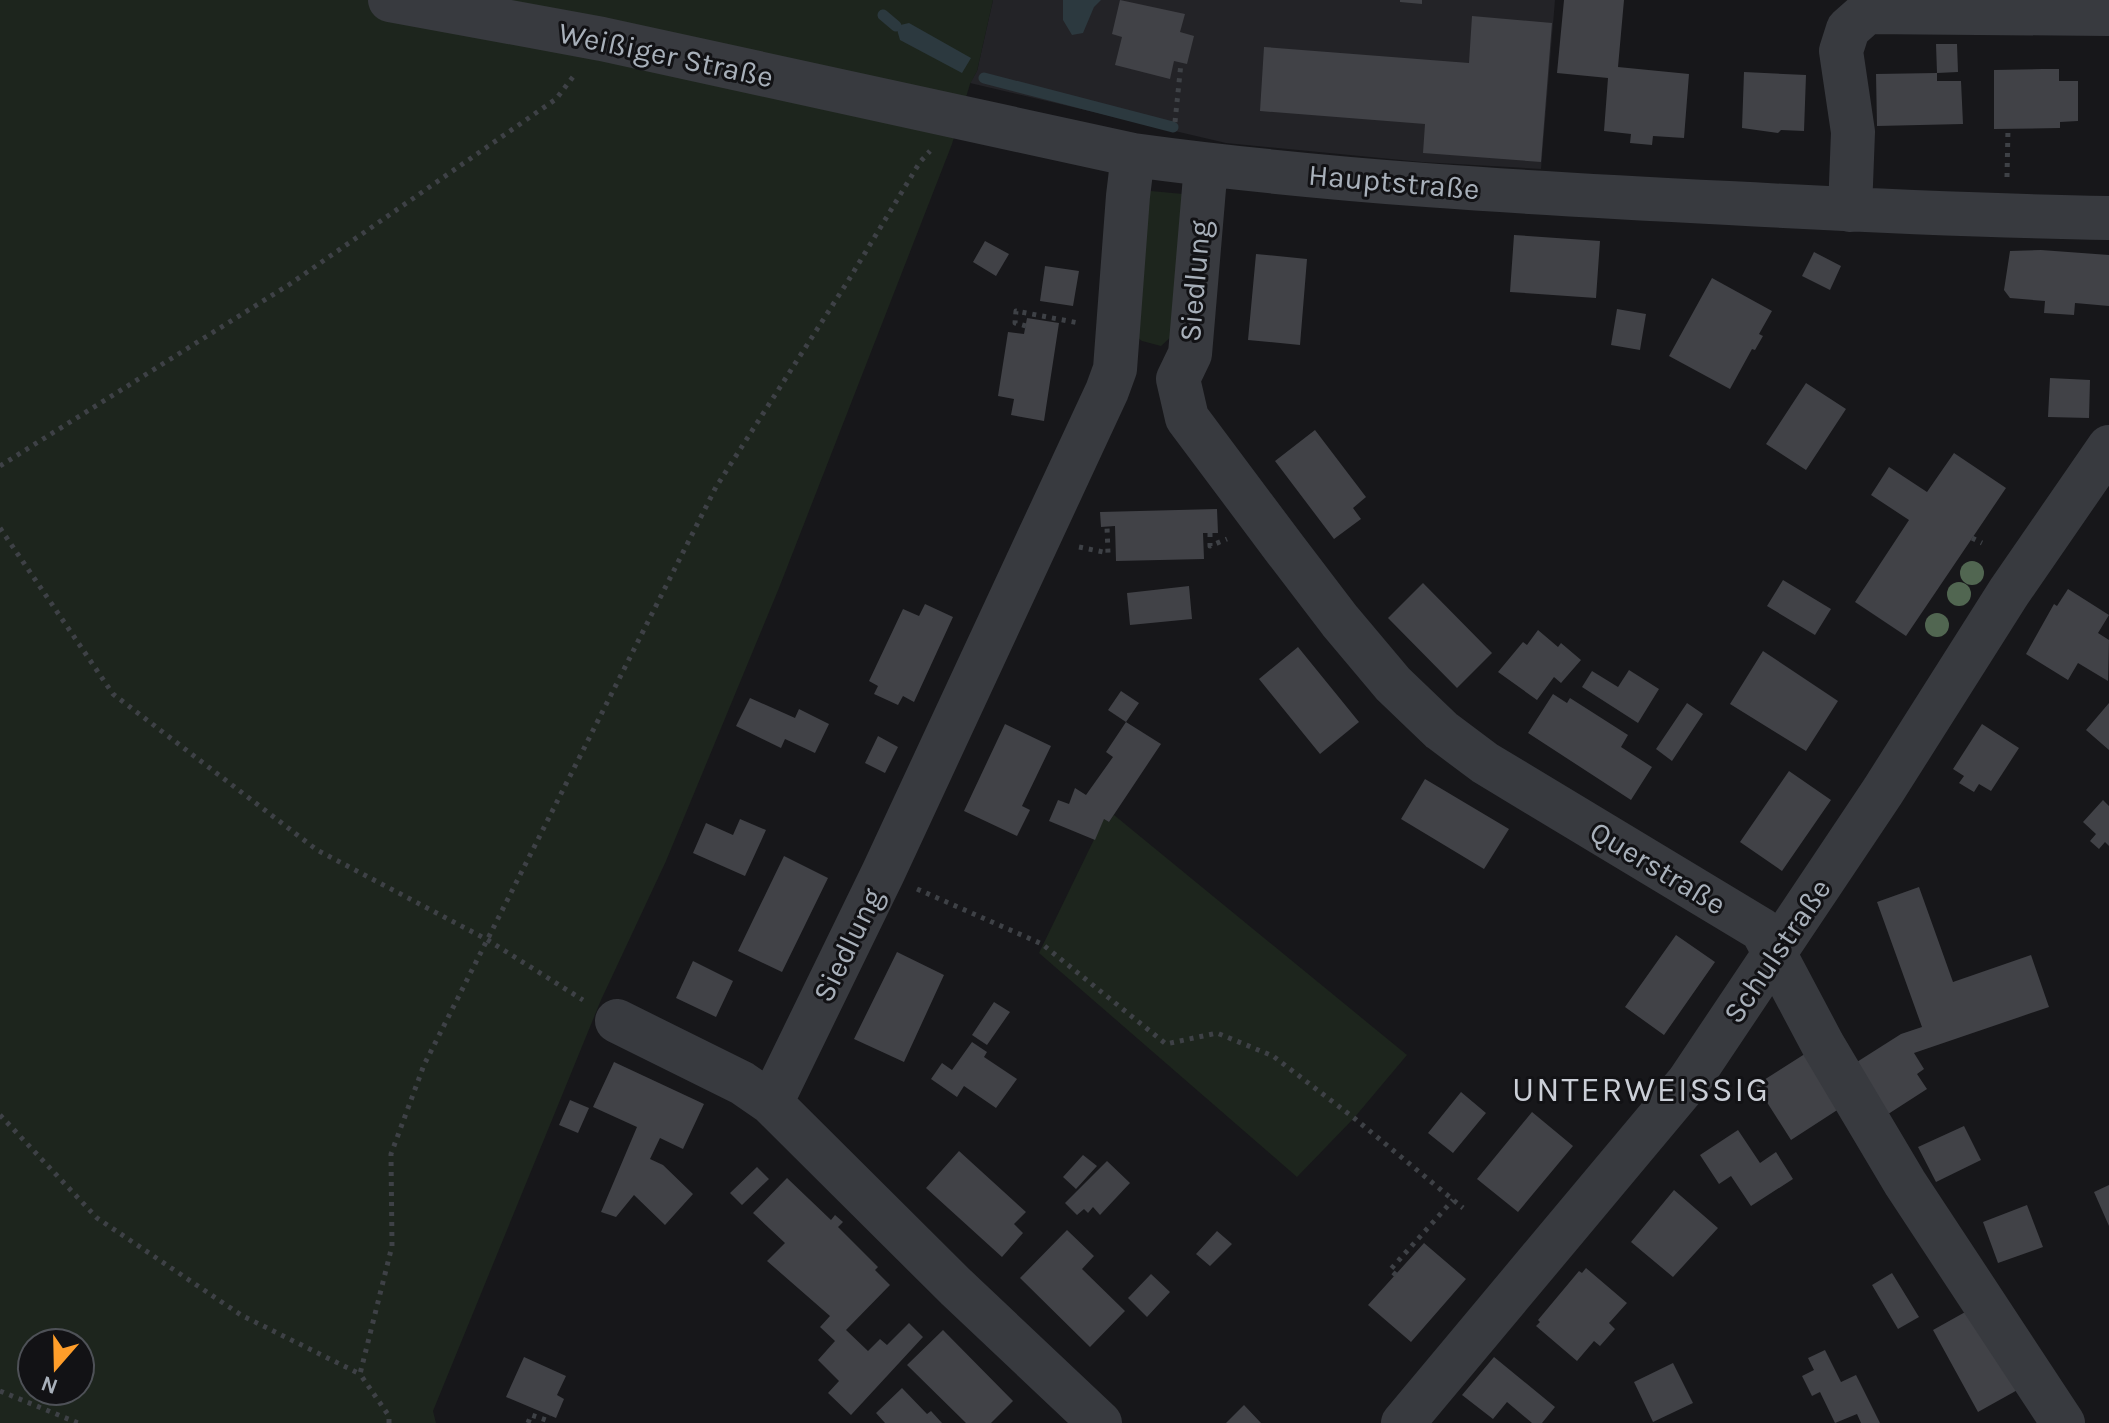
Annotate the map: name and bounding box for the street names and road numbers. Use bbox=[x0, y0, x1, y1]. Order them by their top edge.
street label: Weißiger Straße bbox=[555, 15, 777, 95]
street label: Hauptstraße bbox=[1307, 157, 1481, 207]
street label: Siedlung bbox=[1172, 219, 1218, 343]
street label: Querstraße bbox=[1584, 813, 1732, 923]
street label: Schulstraße bbox=[1716, 872, 1838, 1030]
street label: Siedlung bbox=[805, 882, 891, 1008]

